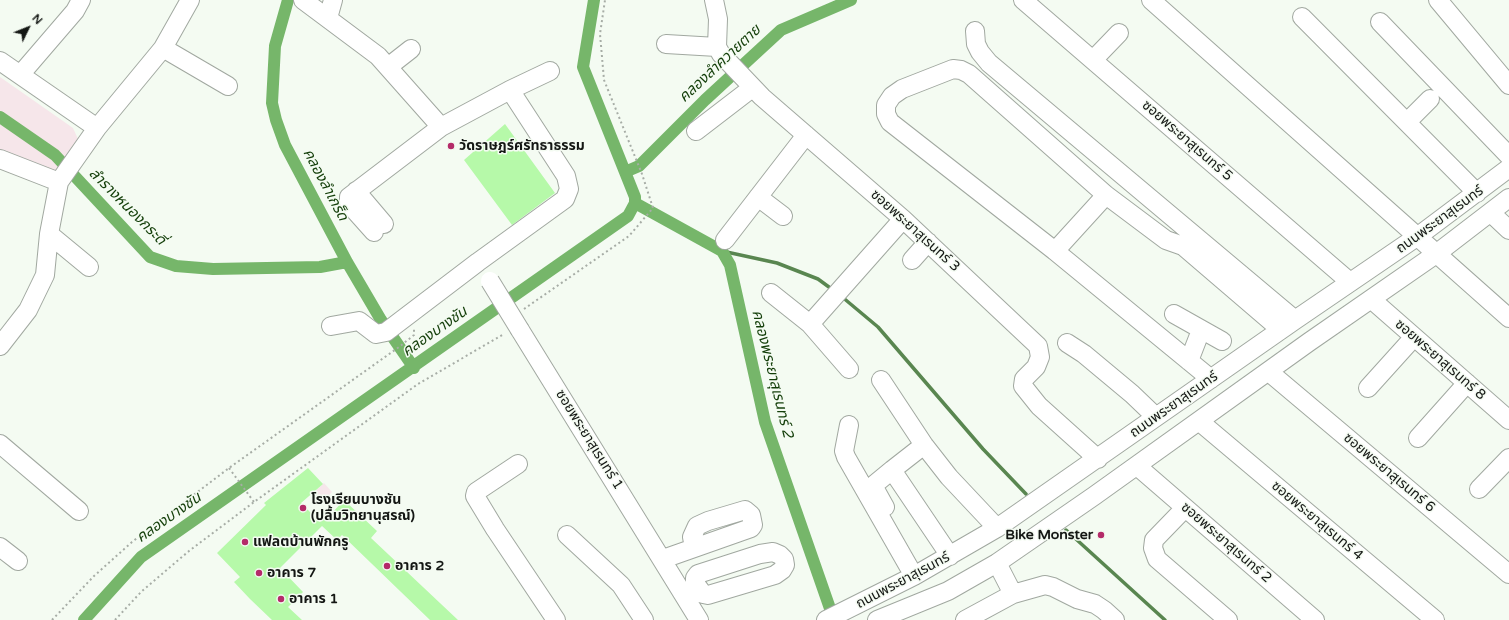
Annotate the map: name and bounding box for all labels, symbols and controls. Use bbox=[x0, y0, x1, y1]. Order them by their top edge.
north arrow bbox=[8, 8, 48, 48]
text: N bbox=[29, 12, 45, 27]
water label: คลองลำควายตาย bbox=[675, 22, 765, 106]
street label: ซอยพระยาสุเรนทร์ 5 bbox=[1138, 97, 1236, 185]
place label: วัดราษฎร์ศรัทธาธรรม bbox=[459, 138, 585, 154]
marker: วัดราษฎร์ศรัทธาธรรม bbox=[446, 141, 456, 151]
water label: คลองลำเกร็ด bbox=[298, 146, 352, 224]
water label: ลำรางหนองกระดี่ bbox=[85, 165, 169, 249]
street label: ถนนพระยาสุเรนทร์ bbox=[1393, 183, 1487, 257]
street label: ซอยพระยาสุเรนทร์ 3 bbox=[867, 186, 963, 276]
water label: คลองบางชัน bbox=[399, 303, 471, 361]
water label: คลองพระยาสุเรนทร์ 2 bbox=[747, 308, 797, 440]
street label: ซอยพระยาสุเรนทร์ 8 bbox=[1391, 316, 1489, 404]
street label: ถนนพระยาสุเรนทร์ bbox=[1127, 368, 1221, 442]
street label: ซอยพระยาสุเรนทร์ 1 bbox=[552, 387, 626, 493]
street label: ซอยพระยาสุเรนทร์ 6 bbox=[1340, 430, 1438, 516]
street label: ซอยพระยาสุเรนทร์ 4 bbox=[1268, 478, 1366, 564]
water label: คลองบางชัน bbox=[133, 489, 205, 547]
place label: โรงเรียนบางชัน (ปลื้มวิทยานุสรณ์) bbox=[311, 492, 415, 524]
street label: ซอยพระยาสุเรนทร์ 2 bbox=[1177, 499, 1275, 587]
marker: โรงเรียนบางชัน (ปลื้มวิทยานุสรณ์) bbox=[298, 503, 308, 513]
place label: Bike Monster bbox=[1005, 527, 1093, 543]
marker: Bike Monster bbox=[1096, 530, 1106, 540]
place label: แฟลตบ้านพักครู bbox=[253, 534, 349, 550]
marker: แฟลตบ้านพักครู bbox=[240, 537, 250, 547]
street label: ถนนพระยาสุเรนทร์ bbox=[853, 549, 953, 613]
place label: อาคาร 2 bbox=[395, 558, 444, 574]
marker: อาคาร 2 bbox=[382, 561, 392, 571]
place label: อาคาร 7 bbox=[267, 565, 316, 581]
marker: อาคาร 7 bbox=[254, 568, 264, 578]
place label: อาคาร 1 bbox=[289, 591, 338, 607]
marker: อาคาร 1 bbox=[276, 594, 286, 604]

